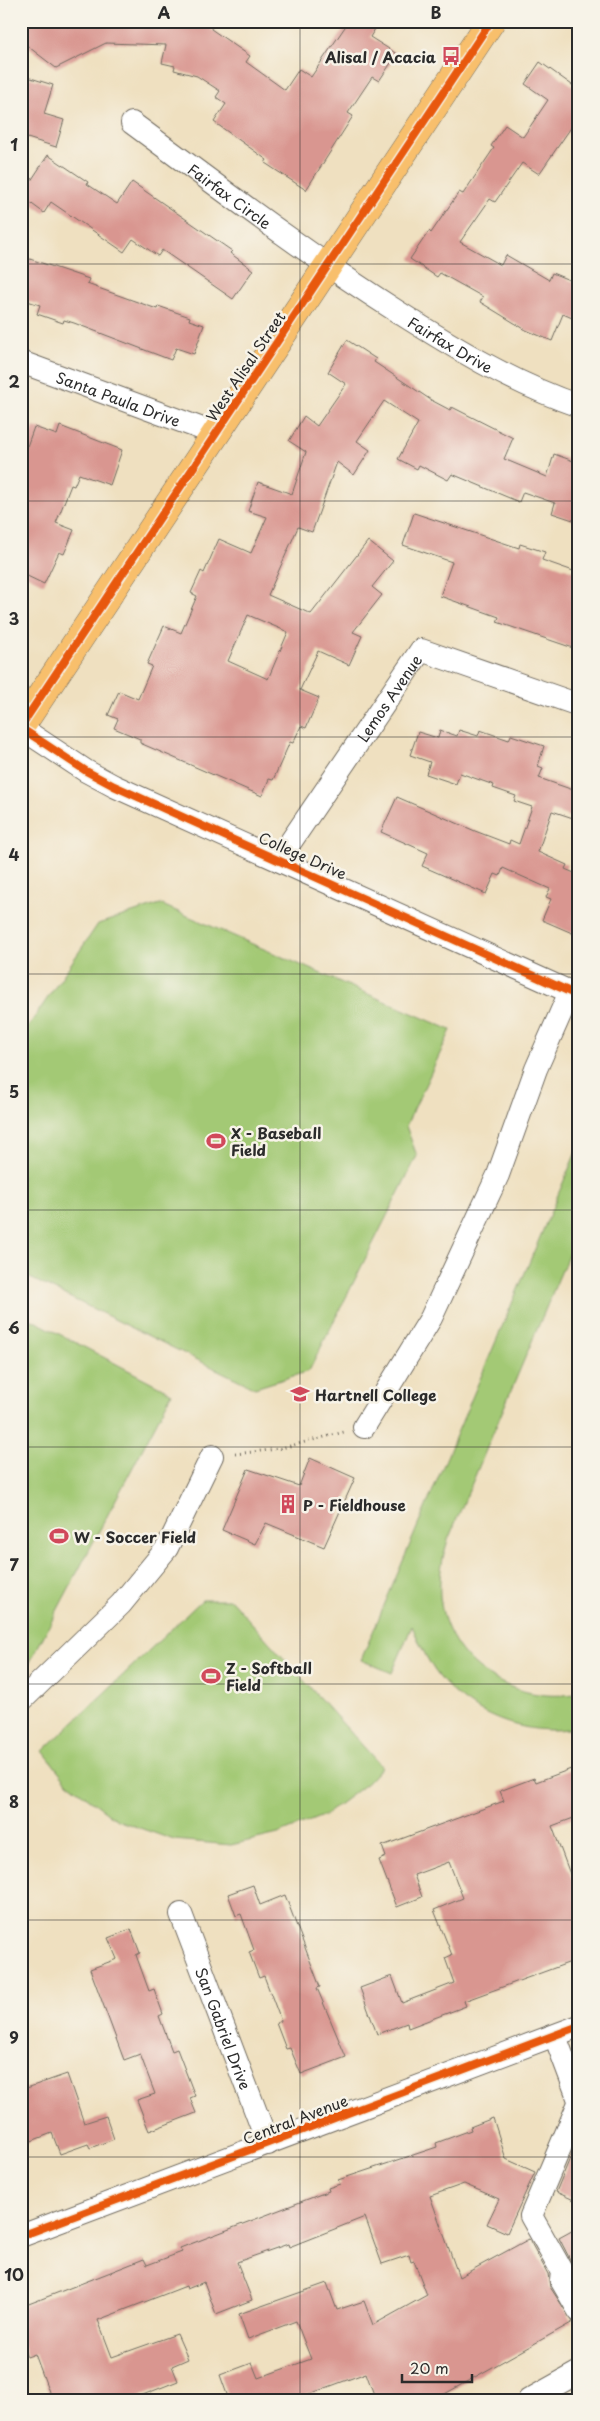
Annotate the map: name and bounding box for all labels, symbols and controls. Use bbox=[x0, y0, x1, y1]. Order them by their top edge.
text: A bbox=[158, 0, 171, 24]
text: B bbox=[431, 0, 442, 24]
place label: Alisal / Acacia bbox=[324, 45, 437, 68]
bus stop icon: Alisal / Acacia bbox=[440, 45, 462, 67]
text: 1 bbox=[10, 132, 18, 156]
street label: Fairfax Circle bbox=[184, 157, 277, 234]
street label: West Alisal Street bbox=[200, 306, 290, 426]
street label: Fairfax Drive bbox=[404, 310, 497, 378]
street label: Santa Paula Drive bbox=[53, 365, 184, 432]
text: 2 bbox=[8, 369, 20, 393]
text: 3 bbox=[9, 606, 19, 630]
street label: Lemos Avenue bbox=[351, 649, 427, 746]
street label: College Drive bbox=[255, 825, 351, 885]
text: 4 bbox=[9, 842, 20, 866]
text: 5 bbox=[9, 1079, 19, 1103]
place label: X - Baseball Field bbox=[230, 1121, 321, 1161]
sports icon: X - Baseball Field bbox=[205, 1130, 227, 1152]
text: 6 bbox=[8, 1315, 20, 1339]
school or university icon: Hartnell College bbox=[289, 1383, 311, 1405]
place label: Hartnell College bbox=[315, 1383, 436, 1406]
building icon: P - Fieldhouse bbox=[277, 1493, 299, 1515]
place label: P - Fieldhouse bbox=[303, 1493, 406, 1516]
sports icon: W - Soccer Field bbox=[48, 1525, 70, 1547]
place label: W - Soccer Field bbox=[74, 1525, 196, 1548]
text: 7 bbox=[9, 1552, 19, 1576]
place label: Z - Softball Field bbox=[226, 1656, 312, 1696]
sports icon: Z - Softball Field bbox=[200, 1665, 222, 1687]
text: 8 bbox=[9, 1789, 19, 1813]
street label: San Gabriel Drive bbox=[191, 1964, 258, 2093]
text: 9 bbox=[9, 2025, 19, 2049]
street label: Central Avenue bbox=[239, 2088, 351, 2150]
text: 10 bbox=[4, 2262, 24, 2286]
scale bar bbox=[402, 2351, 472, 2383]
text: 20 m bbox=[410, 2356, 449, 2379]

